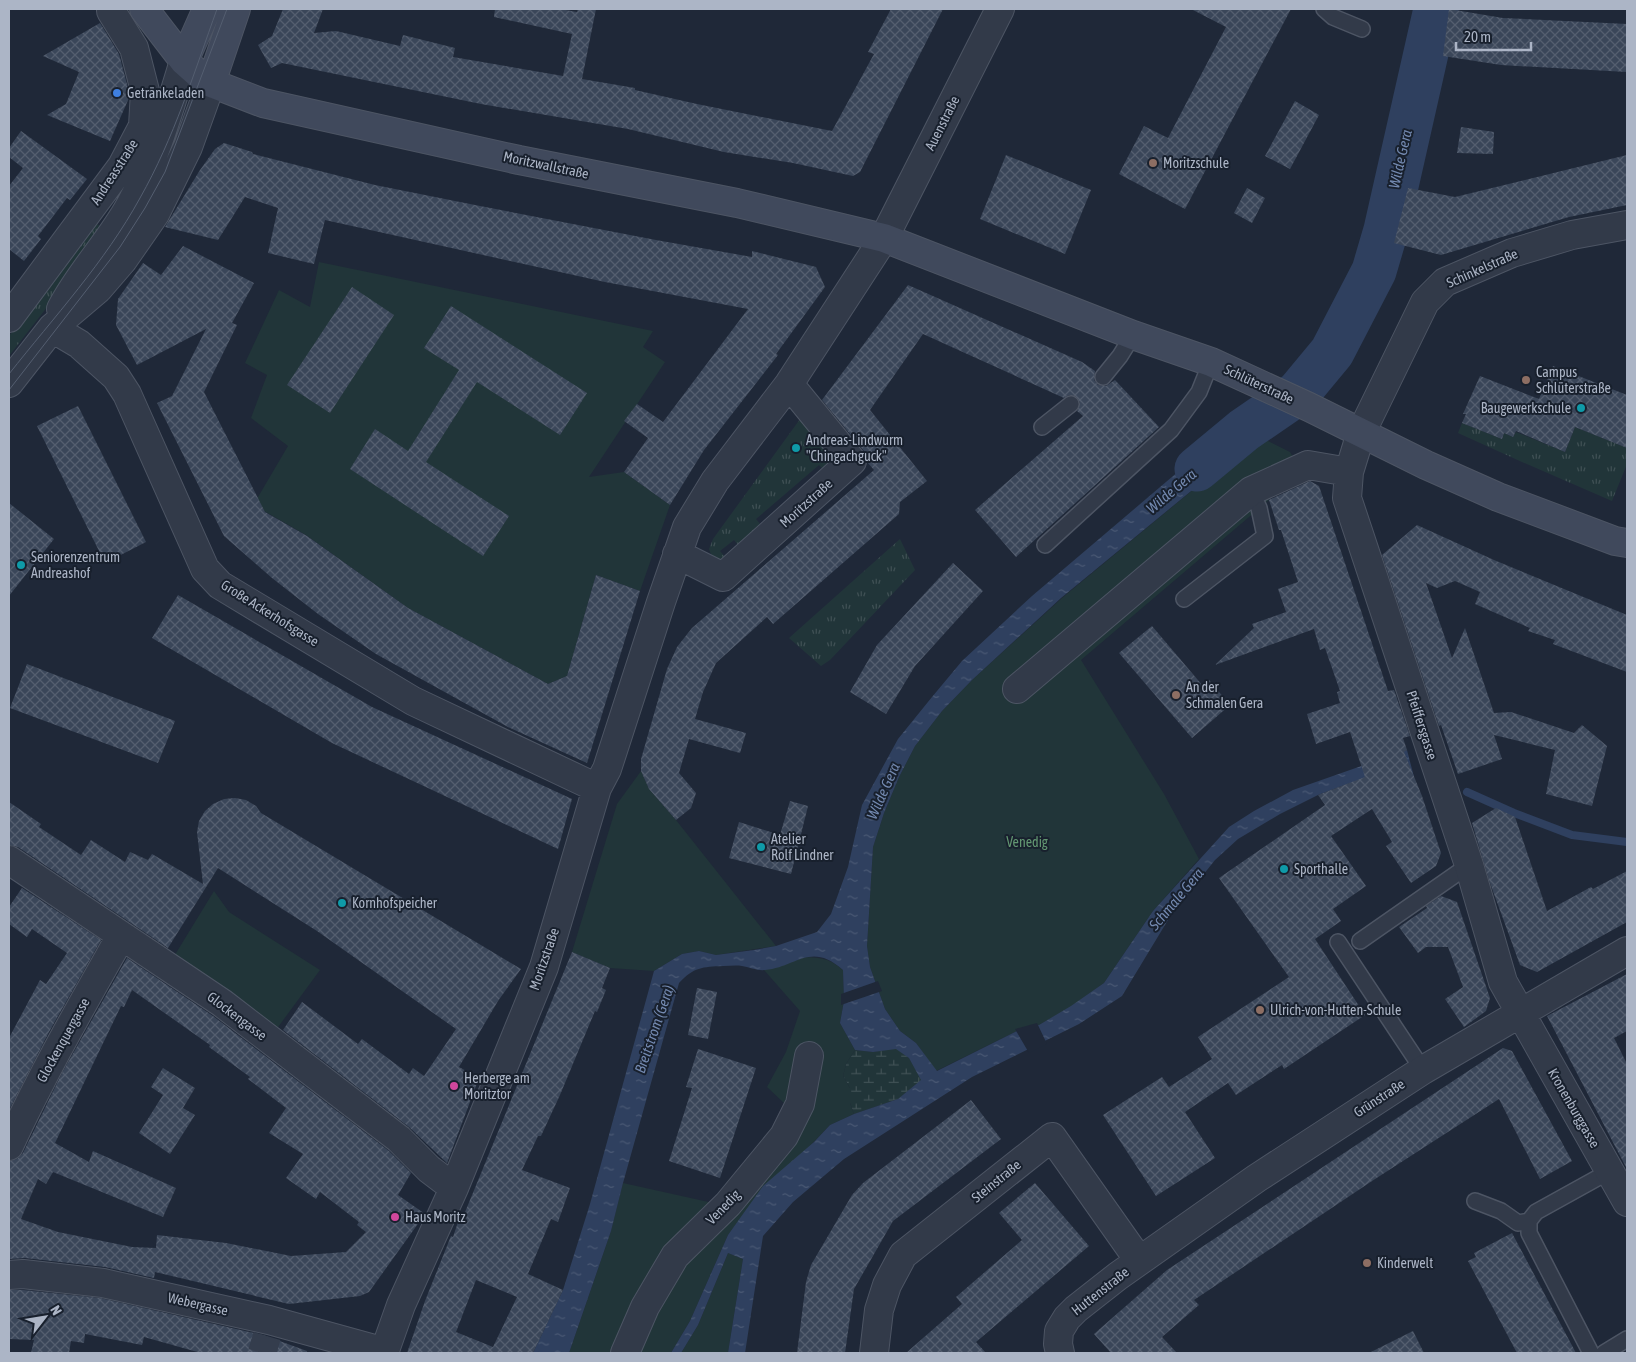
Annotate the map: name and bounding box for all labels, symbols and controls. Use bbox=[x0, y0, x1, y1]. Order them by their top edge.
scale bar bbox=[1456, 20, 1531, 52]
text: 20 m bbox=[1464, 28, 1491, 45]
place label: Getränkeladen bbox=[127, 85, 204, 101]
marker: Getränkeladen bbox=[111, 87, 123, 99]
street label: Auenstraße bbox=[921, 93, 963, 153]
water label: Wilde Gera bbox=[1385, 128, 1415, 190]
street label: Andreasstraße bbox=[87, 136, 141, 208]
street label: Moritzwallstraße bbox=[502, 148, 590, 182]
place label: Moritzschule bbox=[1163, 155, 1229, 171]
marker: Moritzschule bbox=[1147, 157, 1159, 169]
street label: Schinkelstraße bbox=[1444, 245, 1520, 291]
street label: Schlüterstraße bbox=[1222, 361, 1296, 407]
place label: Campus Schlüterstraße bbox=[1536, 364, 1611, 396]
marker: Campus Schlüterstraße bbox=[1520, 374, 1532, 386]
place label: Baugewerkschule bbox=[1481, 400, 1571, 416]
marker: Baugewerkschule bbox=[1575, 402, 1587, 414]
place label: Andreas-Lindwurm "Chingachguck" bbox=[806, 432, 903, 464]
marker: Andreas-Lindwurm "Chingachguck" bbox=[790, 442, 802, 454]
water label: Wilde Gera bbox=[1143, 465, 1199, 517]
street label: Moritzstraße bbox=[777, 475, 835, 531]
place label: Seniorenzentrum Andreashof bbox=[31, 549, 120, 581]
marker: Seniorenzentrum Andreashof bbox=[15, 559, 27, 571]
street label: Große Ackerhofsgasse bbox=[218, 577, 322, 649]
place label: An der Schmalen Gera bbox=[1186, 679, 1263, 711]
street label: Pfeiffersgasse bbox=[1403, 688, 1441, 762]
marker: An der Schmalen Gera bbox=[1170, 689, 1182, 701]
water label: Wilde Gera bbox=[863, 760, 903, 822]
place label: Atelier Rolf Lindner bbox=[771, 831, 834, 863]
park label: Venedig bbox=[1006, 834, 1048, 850]
marker: Atelier Rolf Lindner bbox=[755, 841, 767, 853]
place label: Sporthalle bbox=[1294, 861, 1348, 877]
marker: Sporthalle bbox=[1278, 863, 1290, 875]
water label: Schmale Gera bbox=[1145, 865, 1207, 934]
place label: Kornhofspeicher bbox=[352, 895, 438, 911]
marker: Kornhofspeicher bbox=[336, 897, 348, 909]
street label: Moritzstraße bbox=[526, 926, 562, 992]
water label: Breitstrom (Gera) bbox=[631, 983, 677, 1075]
street label: Glockengasse bbox=[204, 988, 270, 1044]
street label: Glockenquergasse bbox=[33, 995, 93, 1085]
place label: Ulrich-von-Hutten-Schule bbox=[1270, 1002, 1401, 1018]
marker: Ulrich-von-Hutten-Schule bbox=[1254, 1004, 1266, 1016]
street label: Kronenburggasse bbox=[1545, 1066, 1603, 1150]
place label: Herberge am Moritztor bbox=[464, 1070, 530, 1102]
street label: Grünstraße bbox=[1351, 1076, 1407, 1120]
marker: Herberge am Moritztor bbox=[448, 1080, 460, 1092]
street label: Steinstraße bbox=[968, 1156, 1024, 1206]
street label: Venedig bbox=[703, 1186, 743, 1228]
place label: Haus Moritz bbox=[405, 1209, 466, 1225]
marker: Haus Moritz bbox=[389, 1211, 401, 1223]
place label: Kinderwelt bbox=[1377, 1255, 1433, 1271]
marker: Kinderwelt bbox=[1361, 1257, 1373, 1269]
street label: Huttenstraße bbox=[1068, 1264, 1132, 1318]
street label: Webergasse bbox=[166, 1289, 230, 1319]
north arrow bbox=[20, 1292, 70, 1342]
text: N bbox=[47, 1303, 65, 1318]

